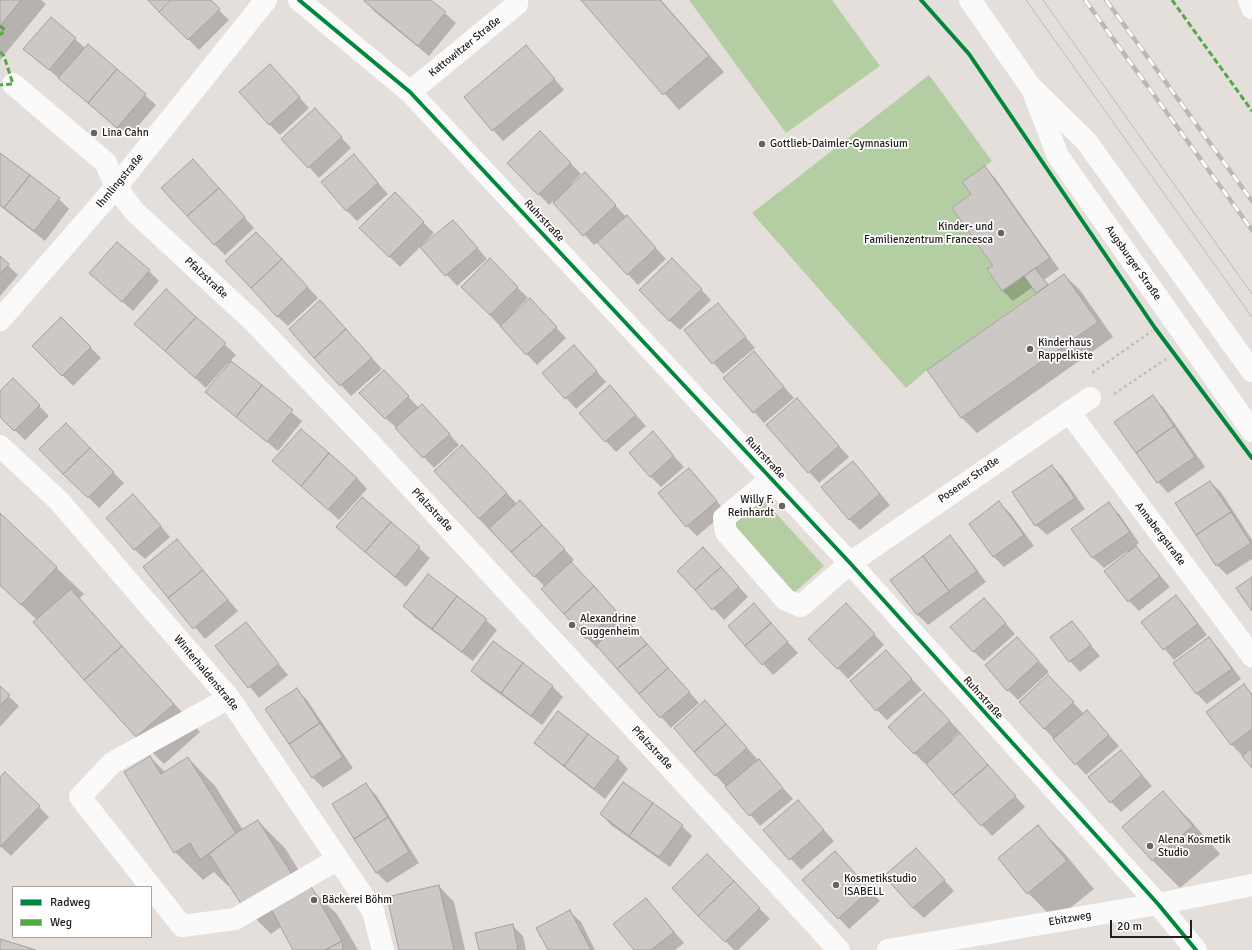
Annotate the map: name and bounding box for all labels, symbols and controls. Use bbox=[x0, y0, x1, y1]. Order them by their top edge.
street label: Kattowitzer Straße bbox=[426, 14, 504, 80]
place label: Lina Cahn bbox=[102, 126, 149, 140]
marker: Lina Cahn bbox=[89, 128, 99, 138]
place label: Gottlieb-Daimler-Gymnasium bbox=[770, 137, 908, 151]
marker: Gottlieb-Daimler-Gymnasium bbox=[757, 139, 767, 149]
street label: Ihmlingstraße bbox=[94, 151, 146, 211]
street label: Ruhrstraße bbox=[521, 197, 567, 245]
place label: Kinder- und Familienzentrum Francesca bbox=[864, 220, 993, 246]
street label: Augsburger Straße bbox=[1102, 223, 1164, 303]
marker: Kinder- und Familienzentrum Francesca bbox=[996, 228, 1006, 238]
street label: Pfalzstraße bbox=[182, 255, 230, 301]
place label: Kinderhaus Rappelkiste bbox=[1038, 336, 1093, 362]
marker: Kinderhaus Rappelkiste bbox=[1025, 344, 1035, 354]
street label: Ruhrstraße bbox=[742, 434, 788, 482]
street label: Posener Straße bbox=[936, 454, 1002, 506]
street label: Pfalzstraße bbox=[409, 486, 455, 534]
place label: Willy F. Reinhardt bbox=[728, 493, 774, 519]
street label: Annabergstraße bbox=[1132, 500, 1188, 568]
marker: Willy F. Reinhardt bbox=[777, 501, 787, 511]
place label: Alexandrine Guggenheim bbox=[580, 612, 639, 638]
marker: Alexandrine Guggenheim bbox=[567, 620, 577, 630]
street label: Winterhaldenstraße bbox=[171, 633, 241, 713]
street label: Ruhrstraße bbox=[960, 674, 1006, 722]
street label: Pfalzstraße bbox=[629, 724, 675, 772]
place label: Alena Kosmetik Studio bbox=[1158, 833, 1231, 859]
marker: Alena Kosmetik Studio bbox=[1145, 841, 1155, 851]
place label: Kosmetikstudio ISABELL bbox=[844, 872, 917, 898]
marker: Kosmetikstudio ISABELL bbox=[831, 880, 841, 890]
legend bbox=[12, 886, 152, 938]
place label: Bäckerei Böhm bbox=[322, 893, 392, 907]
text: Radweg bbox=[50, 895, 90, 910]
marker: Bäckerei Böhm bbox=[309, 895, 319, 905]
street label: Ebitzweg bbox=[1048, 909, 1092, 929]
scale bar bbox=[1112, 912, 1194, 938]
text: Weg bbox=[50, 915, 72, 930]
text: 20 m bbox=[1117, 919, 1142, 934]

